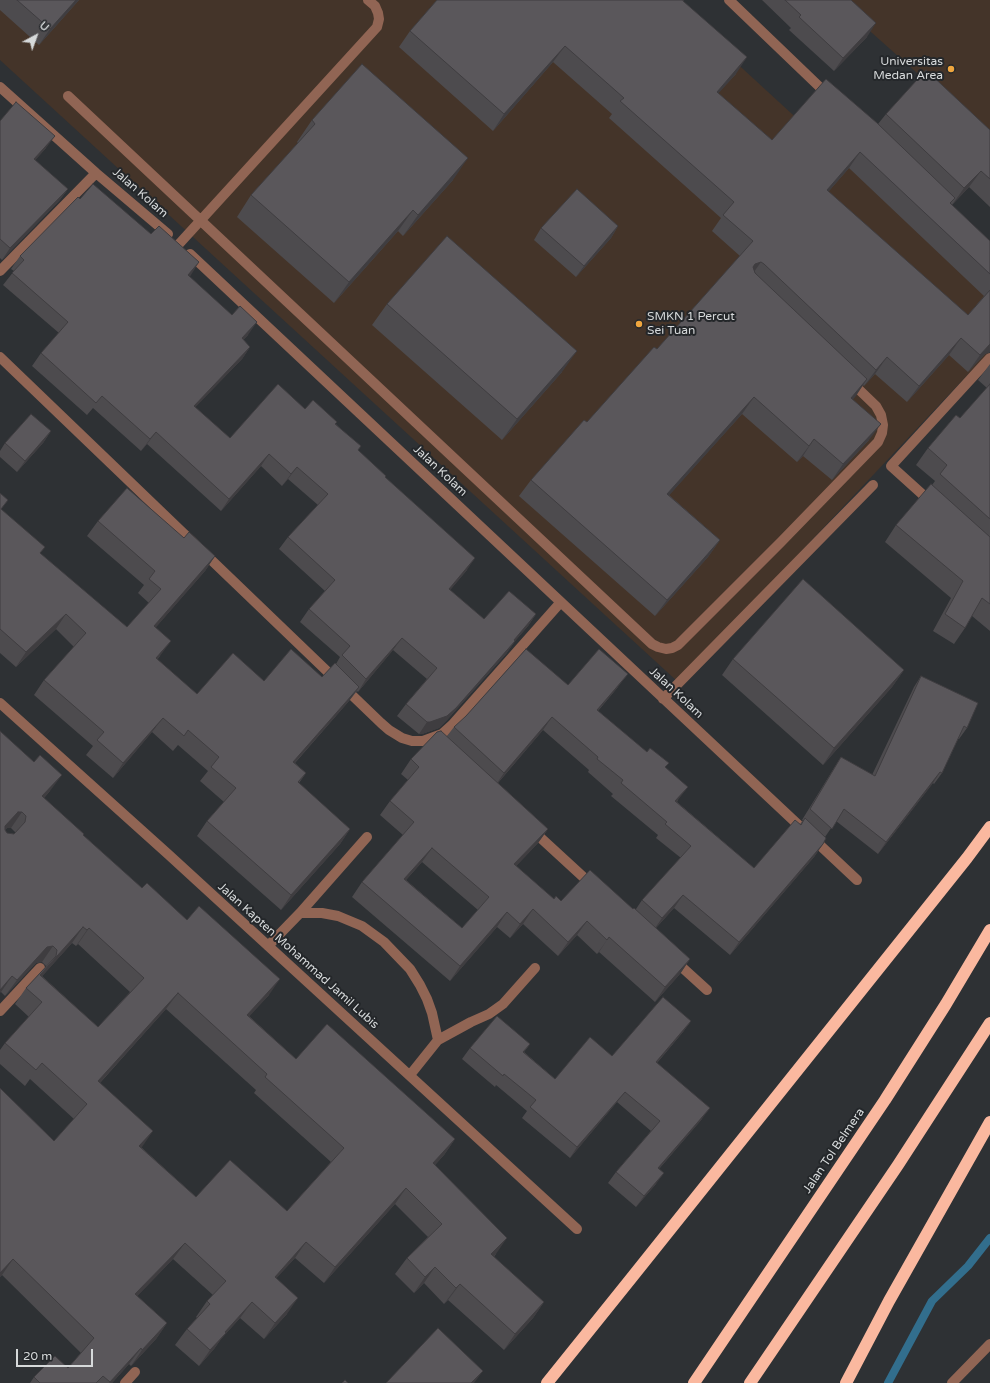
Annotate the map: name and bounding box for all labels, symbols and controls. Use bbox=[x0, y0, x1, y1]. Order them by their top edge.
north arrow bbox=[16, 16, 56, 56]
text: U bbox=[37, 19, 52, 34]
place label: Universitas Medan Area bbox=[873, 55, 943, 83]
marker: Universitas Medan Area bbox=[946, 64, 956, 74]
street label: Jalan Kolam bbox=[109, 165, 171, 221]
place label: SMKN 1 Percut Sei Tuan bbox=[647, 310, 735, 338]
marker: SMKN 1 Percut Sei Tuan bbox=[634, 319, 644, 329]
street label: Jalan Kolam bbox=[410, 442, 470, 500]
street label: Jalan Kolam bbox=[646, 664, 706, 722]
street label: Jalan Kapten Mohammad Jamil Lubis bbox=[215, 880, 381, 1032]
street label: Jalan Tol Belmera bbox=[800, 1106, 868, 1196]
scale bar bbox=[18, 1341, 95, 1367]
text: 20 m bbox=[23, 1349, 52, 1363]

